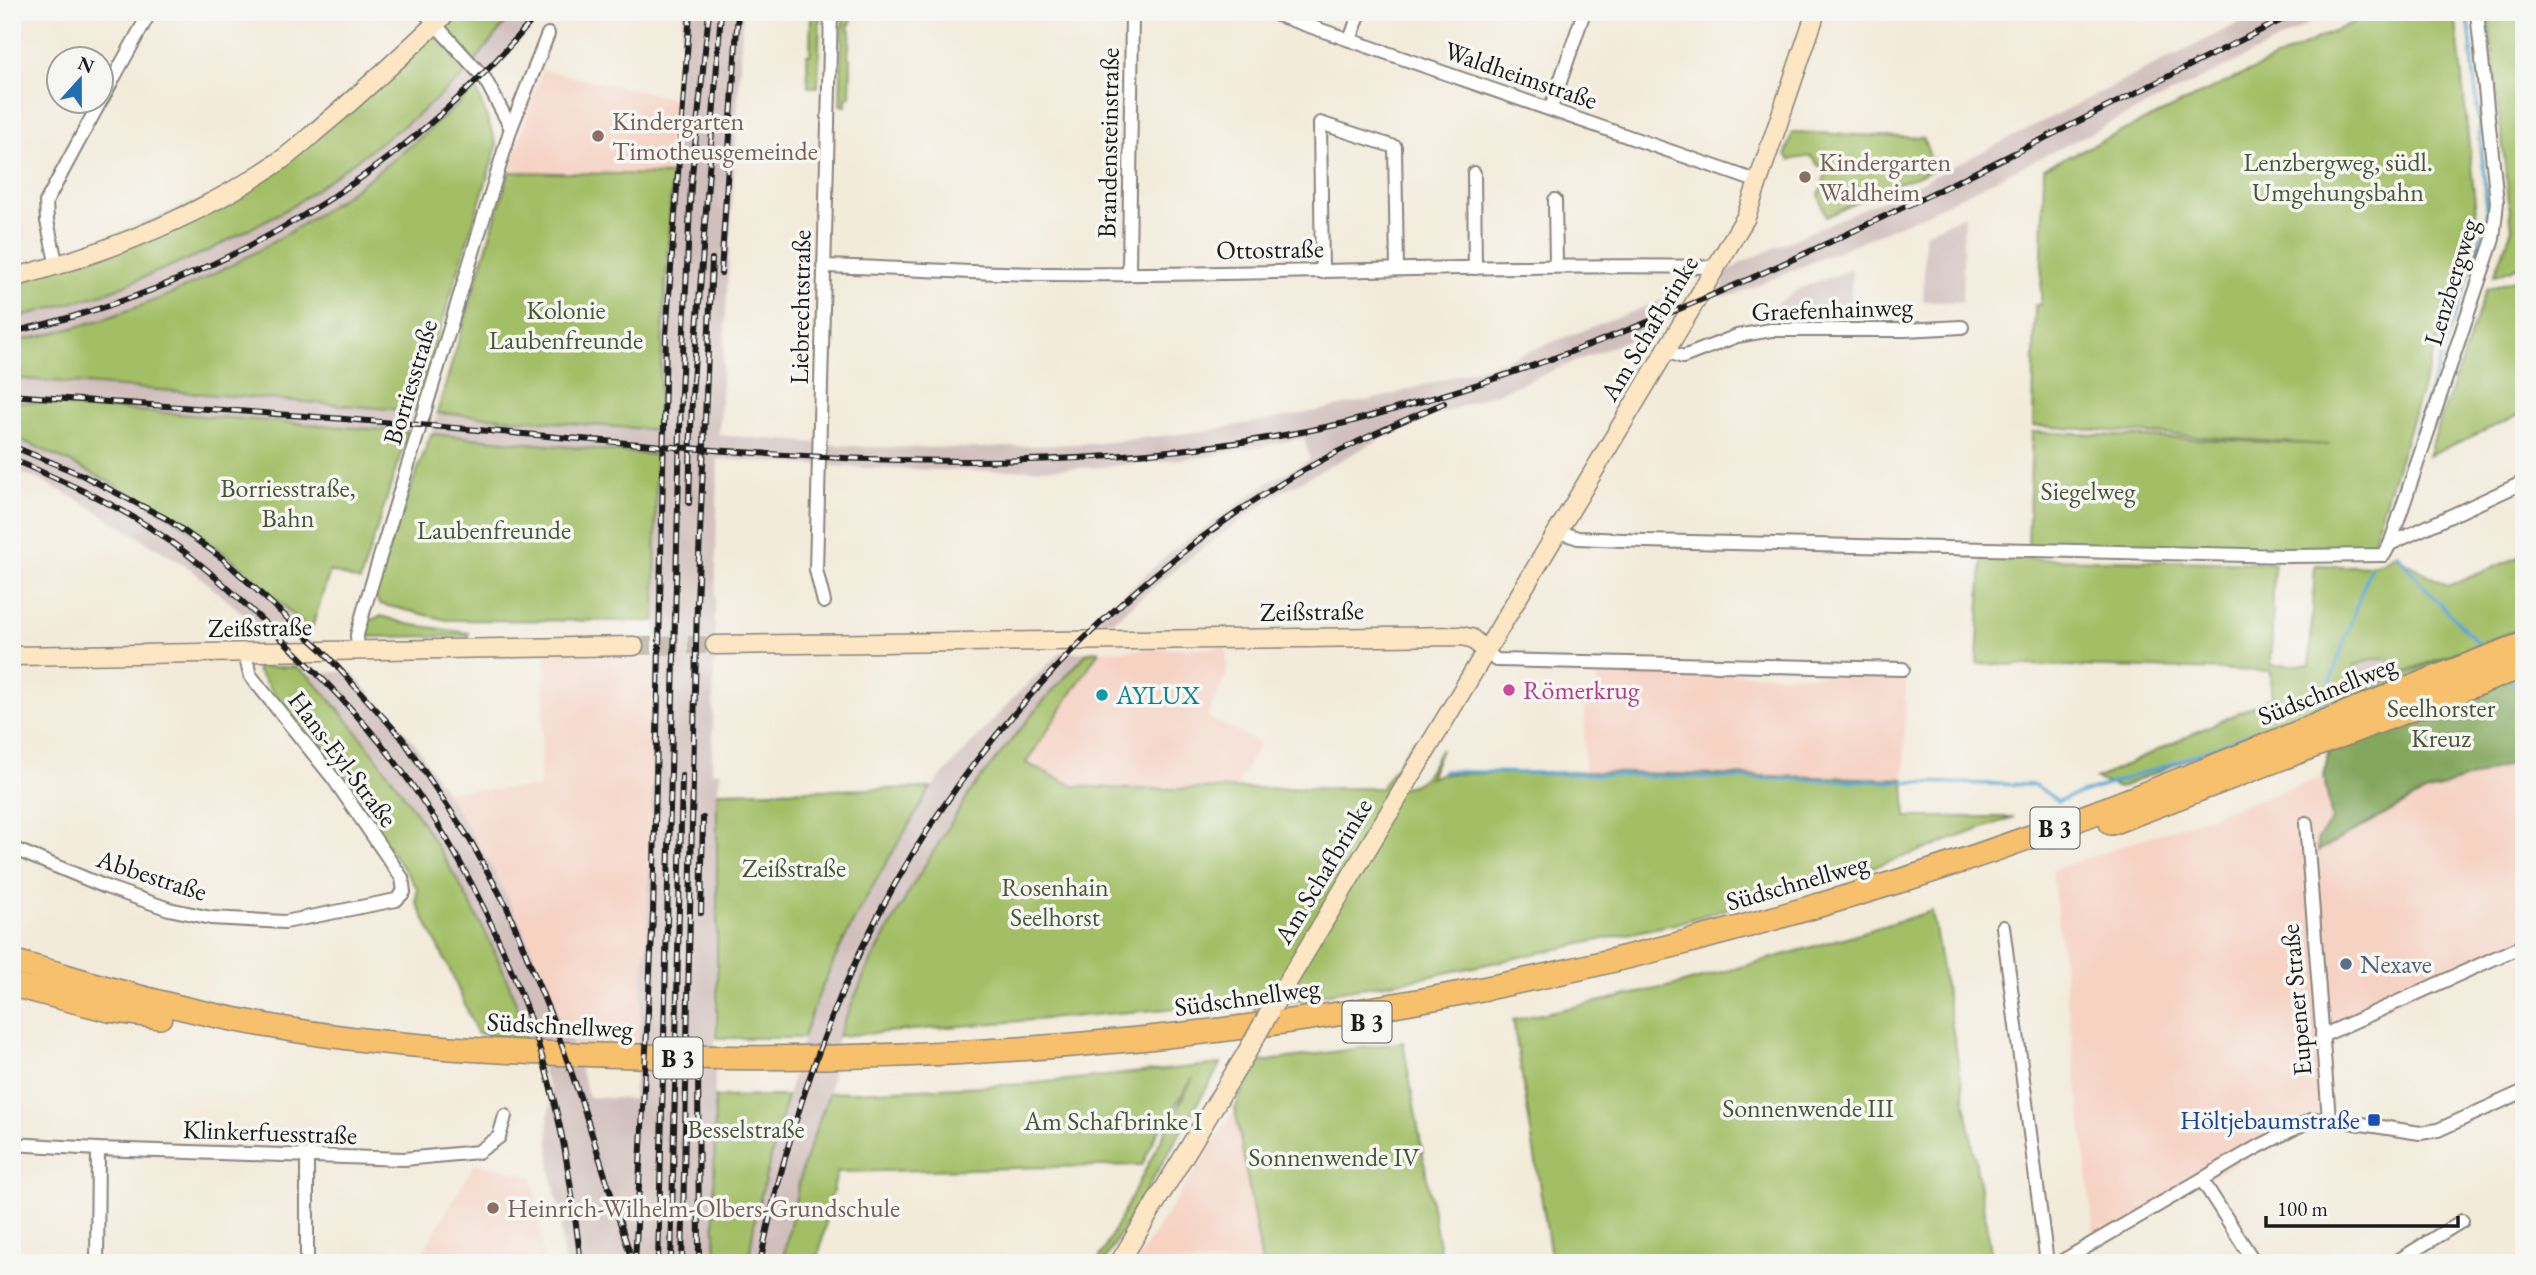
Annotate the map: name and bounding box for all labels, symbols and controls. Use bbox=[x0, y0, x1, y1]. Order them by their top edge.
street label: Waldheimstraße bbox=[1440, 33, 1602, 117]
north arrow bbox=[46, 46, 116, 116]
street label: Brandensteinstraße bbox=[1089, 47, 1127, 239]
text: N bbox=[74, 50, 98, 79]
place label: Kindergarten Timotheusgemeinde bbox=[612, 104, 818, 168]
marker: Kindergarten Timotheusgemeinde bbox=[590, 128, 606, 144]
place label: Kindergarten Waldheim bbox=[1819, 145, 1951, 209]
park label: Lenzbergweg, südl. Umgehungsbahn bbox=[2243, 145, 2433, 209]
marker: Kindergarten Waldheim bbox=[1797, 169, 1813, 185]
street label: Lenzbergweg bbox=[2416, 214, 2487, 350]
street label: Liebrechtstraße bbox=[782, 229, 818, 385]
street label: Ottostraße bbox=[1216, 231, 1324, 267]
street label: Am Schafbrinke bbox=[1592, 249, 1706, 408]
street label: Graefenhainweg bbox=[1751, 289, 1914, 329]
park label: Kolonie Laubenfreunde bbox=[489, 293, 643, 357]
street label: Borriesstraße bbox=[375, 315, 445, 449]
park label: Borriesstraße, Bahn bbox=[220, 471, 356, 535]
park label: Siegelweg bbox=[2041, 474, 2136, 508]
park label: Laubenfreunde bbox=[417, 513, 571, 547]
street label: Zeißstraße bbox=[1260, 593, 1364, 629]
street label: Zeißstraße bbox=[208, 609, 312, 645]
street label: Südschnellweg bbox=[2253, 647, 2402, 733]
place label: Römerkrug bbox=[1523, 673, 1640, 707]
place label: AYLUX bbox=[1115, 678, 1200, 712]
marker: Römerkrug bbox=[1501, 682, 1517, 698]
street label: Hans-Eyl-Straße bbox=[281, 684, 405, 834]
marker: AYLUX bbox=[1094, 687, 1110, 703]
park label: Seelhorster Kreuz bbox=[2387, 691, 2496, 755]
street label: Am Schafbrinke bbox=[1266, 792, 1380, 951]
road number: B 3 bbox=[2030, 808, 2080, 848]
street label: Abbestraße bbox=[92, 841, 211, 909]
street label: Südschnellweg bbox=[1722, 845, 1873, 919]
park label: Zeißstraße bbox=[742, 851, 846, 885]
park label: Rosenhain Seelhorst bbox=[1001, 870, 1109, 934]
street label: Eupener Straße bbox=[2272, 923, 2320, 1077]
place label: Nexave bbox=[2360, 947, 2432, 981]
marker: Nexave bbox=[2338, 956, 2354, 972]
street label: Südschnellweg bbox=[1172, 970, 1322, 1024]
road number: B 3 bbox=[1342, 1002, 1392, 1042]
street label: Südschnellweg bbox=[486, 1004, 635, 1046]
road number: B 3 bbox=[654, 1038, 702, 1078]
park label: Sonnenwende III bbox=[1722, 1091, 1894, 1125]
place label: Höltjebaumstraße bbox=[2180, 1103, 2360, 1137]
park label: Am Schafbrinke I bbox=[1023, 1104, 1202, 1138]
street label: Klinkerfuesstraße bbox=[182, 1112, 358, 1152]
park label: Besselstraße bbox=[687, 1112, 805, 1146]
marker: Höltjebaumstraße bbox=[2366, 1112, 2382, 1128]
park label: Sonnenwende IV bbox=[1248, 1140, 1420, 1174]
scale bar bbox=[2266, 1184, 2459, 1228]
place label: Heinrich-Wilhelm-Olbers-Grundschule bbox=[507, 1191, 900, 1225]
text: 100 m bbox=[2277, 1195, 2328, 1222]
marker: Heinrich-Wilhelm-Olbers-Grundschule bbox=[485, 1200, 501, 1216]

